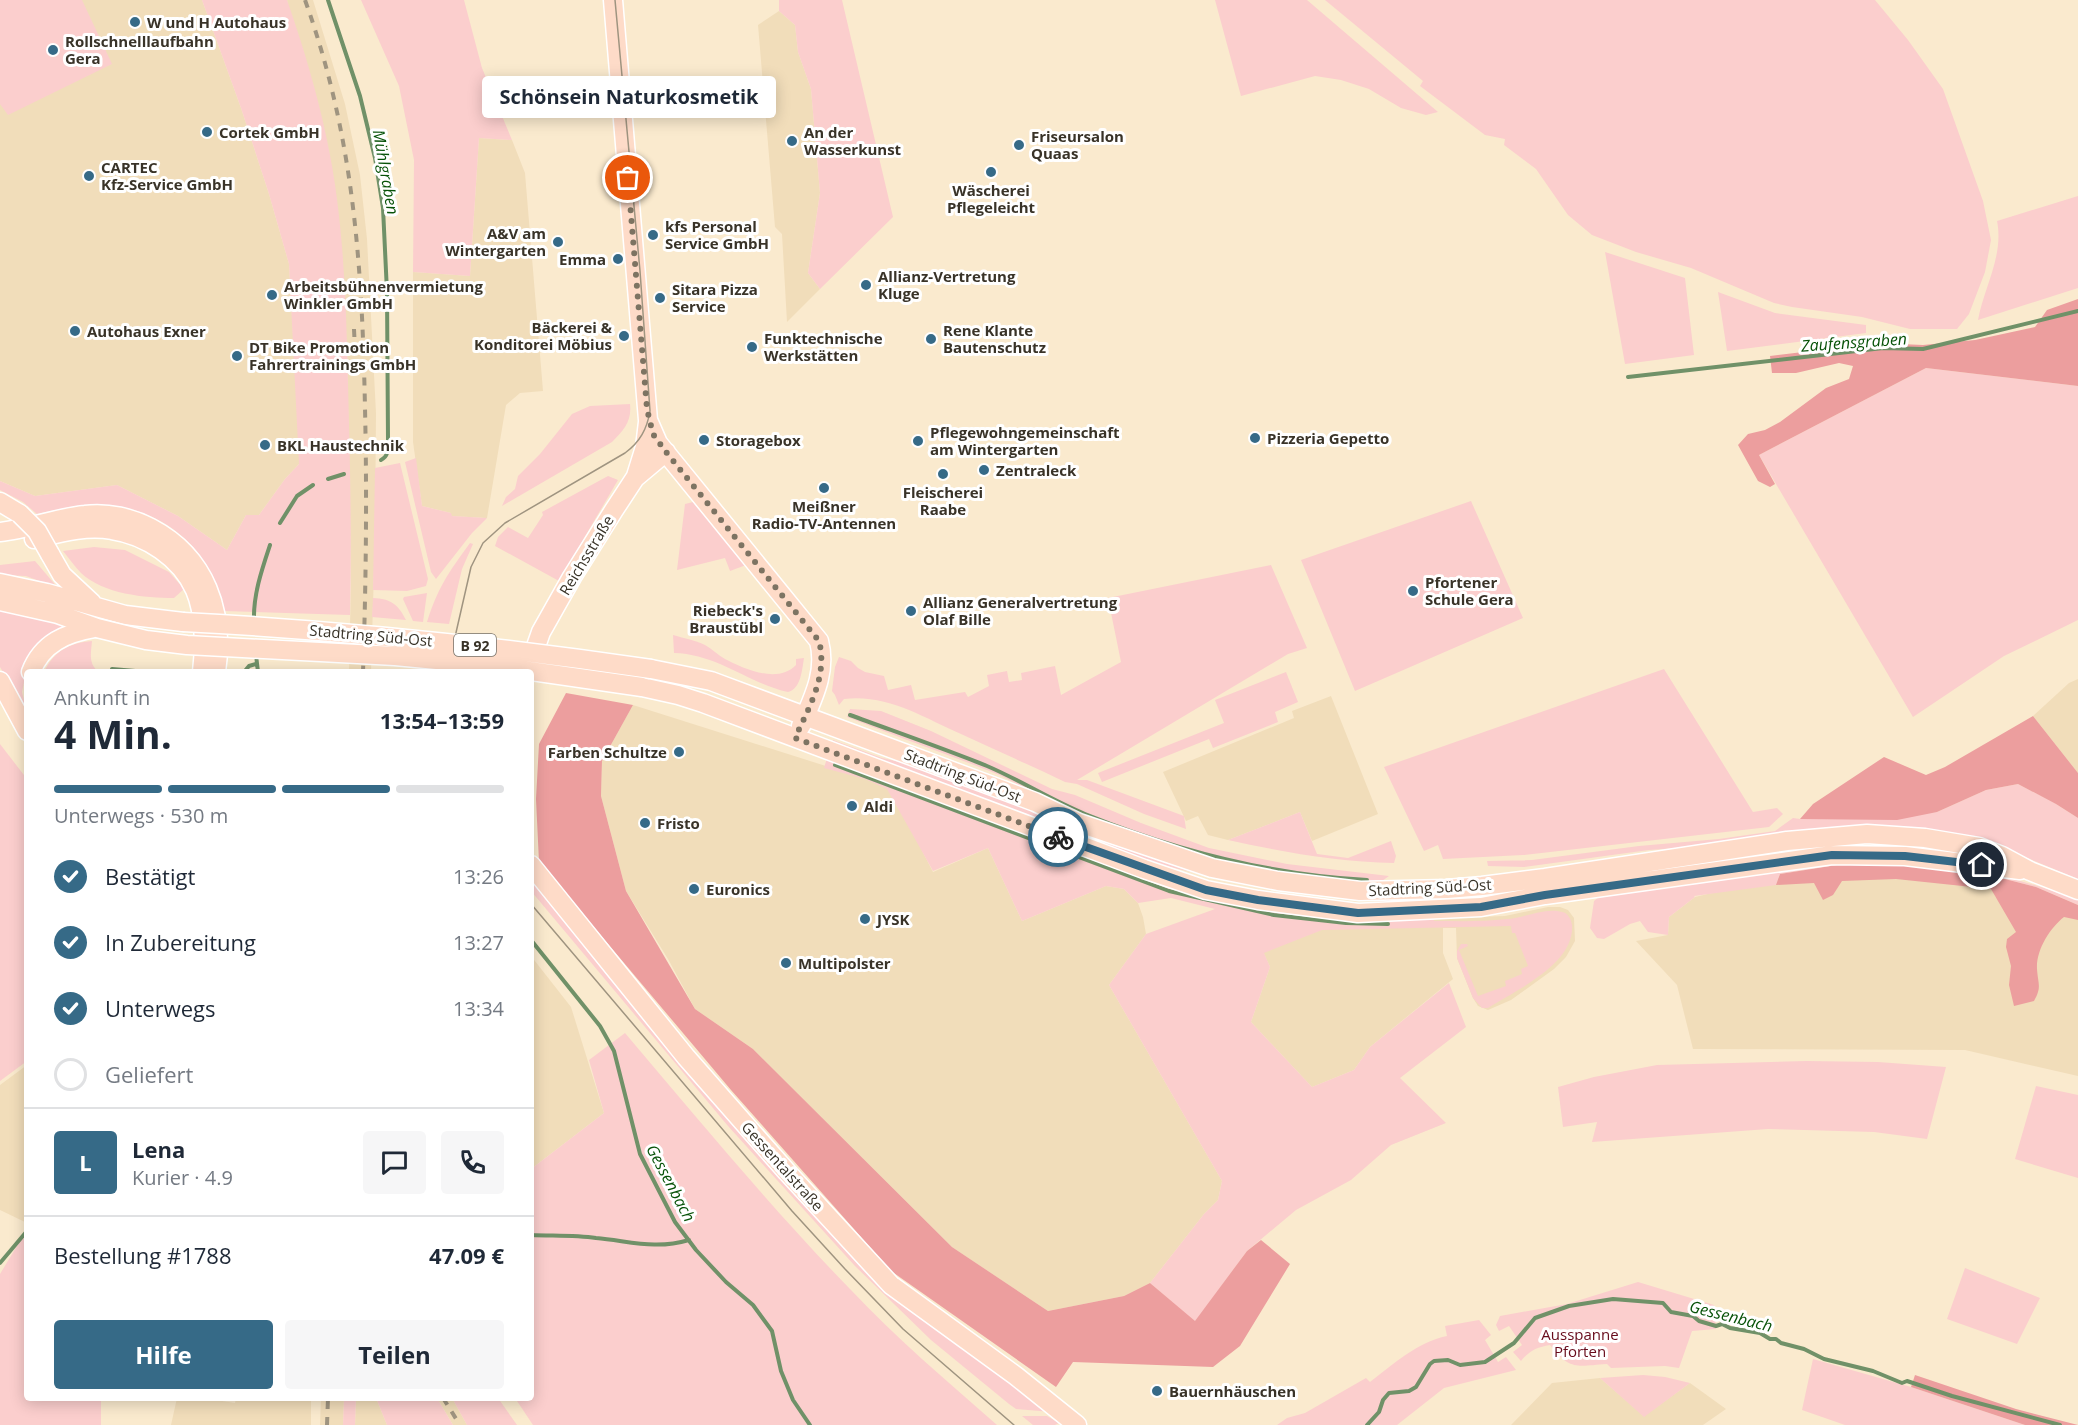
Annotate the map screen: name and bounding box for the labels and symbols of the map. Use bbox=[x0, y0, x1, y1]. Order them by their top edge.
place label: W und H Autohaus bbox=[147, 12, 286, 32]
marker: W und H Autohaus bbox=[128, 15, 142, 29]
place label: Rollschnelllaufbahn Gera bbox=[65, 31, 214, 68]
marker: Rollschnelllaufbahn Gera bbox=[46, 43, 60, 57]
callout: Schönsein Naturkosmetik bbox=[481, 76, 775, 118]
place label: Cortek GmbH bbox=[219, 122, 320, 142]
place label: An der Wasserkunst bbox=[804, 122, 902, 159]
marker: Cortek GmbH bbox=[200, 125, 214, 139]
place label: Friseursalon Quaas bbox=[1031, 126, 1124, 163]
water label: Mühlgraben bbox=[368, 128, 404, 216]
marker: An der Wasserkunst bbox=[785, 134, 799, 148]
marker: Friseursalon Quaas bbox=[1012, 138, 1026, 152]
pin bbox=[602, 152, 653, 203]
place label: CARTEC Kfz-Service GmbH bbox=[101, 157, 233, 194]
marker: Wäscherei Pflegeleicht bbox=[984, 165, 998, 179]
marker: CARTEC Kfz-Service GmbH bbox=[82, 169, 96, 183]
place label: Wäscherei Pflegeleicht bbox=[947, 180, 1036, 217]
place label: kfs Personal Service GmbH bbox=[665, 216, 769, 253]
place label: A&V am Wintergarten bbox=[445, 223, 546, 260]
marker: kfs Personal Service GmbH bbox=[646, 228, 660, 242]
marker: A&V am Wintergarten bbox=[551, 235, 565, 249]
place label: Emma bbox=[559, 249, 606, 269]
marker: Emma bbox=[611, 252, 625, 266]
place label: Allianz-Vertretung Kluge bbox=[878, 266, 1016, 303]
place label: Arbeitsbühnenvermietung Winkler GmbH bbox=[284, 276, 483, 313]
marker: Allianz-Vertretung Kluge bbox=[859, 278, 873, 292]
place label: Sitara Pizza Service bbox=[672, 279, 758, 316]
marker: Arbeitsbühnenvermietung Winkler GmbH bbox=[265, 288, 279, 302]
marker: Sitara Pizza Service bbox=[653, 291, 667, 305]
place label: Bäckerei & Konditorei Möbius bbox=[474, 317, 613, 354]
place label: Rene Klante Bautenschutz bbox=[943, 320, 1046, 357]
place label: Autohaus Exner bbox=[87, 321, 206, 341]
marker: Autohaus Exner bbox=[68, 324, 82, 338]
water label: Zaufensgraben bbox=[1799, 327, 1908, 357]
place label: Funktechnische Werkstätten bbox=[764, 328, 883, 365]
marker: Bäckerei & Konditorei Möbius bbox=[617, 329, 631, 343]
marker: Rene Klante Bautenschutz bbox=[924, 332, 938, 346]
place label: DT Bike Promotion Fahrertrainings GmbH bbox=[249, 337, 416, 374]
marker: Funktechnische Werkstätten bbox=[745, 340, 759, 354]
marker: DT Bike Promotion Fahrertrainings GmbH bbox=[230, 349, 244, 363]
place label: Pflegewohngemeinschaft am Wintergarten bbox=[930, 422, 1120, 459]
place label: Pizzeria Gepetto bbox=[1267, 428, 1389, 448]
place label: Storagebox bbox=[716, 430, 801, 450]
marker: Pizzeria Gepetto bbox=[1248, 431, 1262, 445]
marker: Storagebox bbox=[697, 433, 711, 447]
marker: Pflegewohngemeinschaft am Wintergarten bbox=[911, 434, 925, 448]
place label: BKL Haustechnik bbox=[277, 435, 405, 455]
marker: BKL Haustechnik bbox=[258, 438, 272, 452]
place label: Zentraleck bbox=[996, 460, 1077, 480]
marker: Zentraleck bbox=[977, 463, 991, 477]
marker: Fleischerei Raabe bbox=[936, 467, 950, 481]
marker: Meißner Radio-TV-Antennen bbox=[817, 481, 831, 495]
place label: Fleischerei Raabe bbox=[903, 482, 983, 519]
place label: Meißner Radio-TV-Antennen bbox=[752, 496, 896, 533]
street label: Reichsstraße bbox=[554, 511, 618, 599]
place label: Pfortener Schule Gera bbox=[1425, 572, 1514, 609]
marker: Pfortener Schule Gera bbox=[1406, 584, 1420, 598]
place label: Allianz Generalvertretung Olaf Bille bbox=[923, 592, 1118, 629]
place label: Riebeck's Braustübl bbox=[689, 600, 763, 637]
marker: Allianz Generalvertretung Olaf Bille bbox=[904, 604, 918, 618]
marker: Riebeck's Braustübl bbox=[768, 612, 782, 626]
street label: Stadtring Süd-Ost bbox=[309, 620, 433, 650]
road number: B 92 bbox=[454, 634, 496, 656]
place label: Farben Schultze bbox=[548, 742, 667, 762]
street label: Stadtring Süd-Ost bbox=[902, 744, 1024, 806]
marker: Farben Schultze bbox=[672, 745, 686, 759]
place label: Aldi bbox=[864, 796, 893, 816]
marker: Aldi bbox=[845, 799, 859, 813]
courier bbox=[1028, 807, 1088, 867]
place label: Fristo bbox=[657, 813, 700, 833]
marker: Fristo bbox=[638, 816, 652, 830]
pin bbox=[1956, 839, 2007, 890]
street label: Stadtring Süd-Ost bbox=[1368, 874, 1492, 900]
place label: Euronics bbox=[706, 879, 770, 899]
marker: Euronics bbox=[687, 882, 701, 896]
place label: JYSK bbox=[875, 909, 910, 929]
marker: JYSK bbox=[858, 912, 872, 926]
place label: Multipolster bbox=[798, 953, 891, 973]
marker: Multipolster bbox=[779, 956, 793, 970]
street label: Gessentalstraße bbox=[738, 1117, 828, 1215]
water label: Gessenbach bbox=[641, 1140, 701, 1226]
water label: Gessenbach bbox=[1687, 1295, 1775, 1337]
park label: Ausspanne Pforten bbox=[1541, 1324, 1619, 1361]
place label: Bauernhäuschen bbox=[1169, 1381, 1296, 1401]
marker: Bauernhäuschen bbox=[1150, 1384, 1164, 1398]

